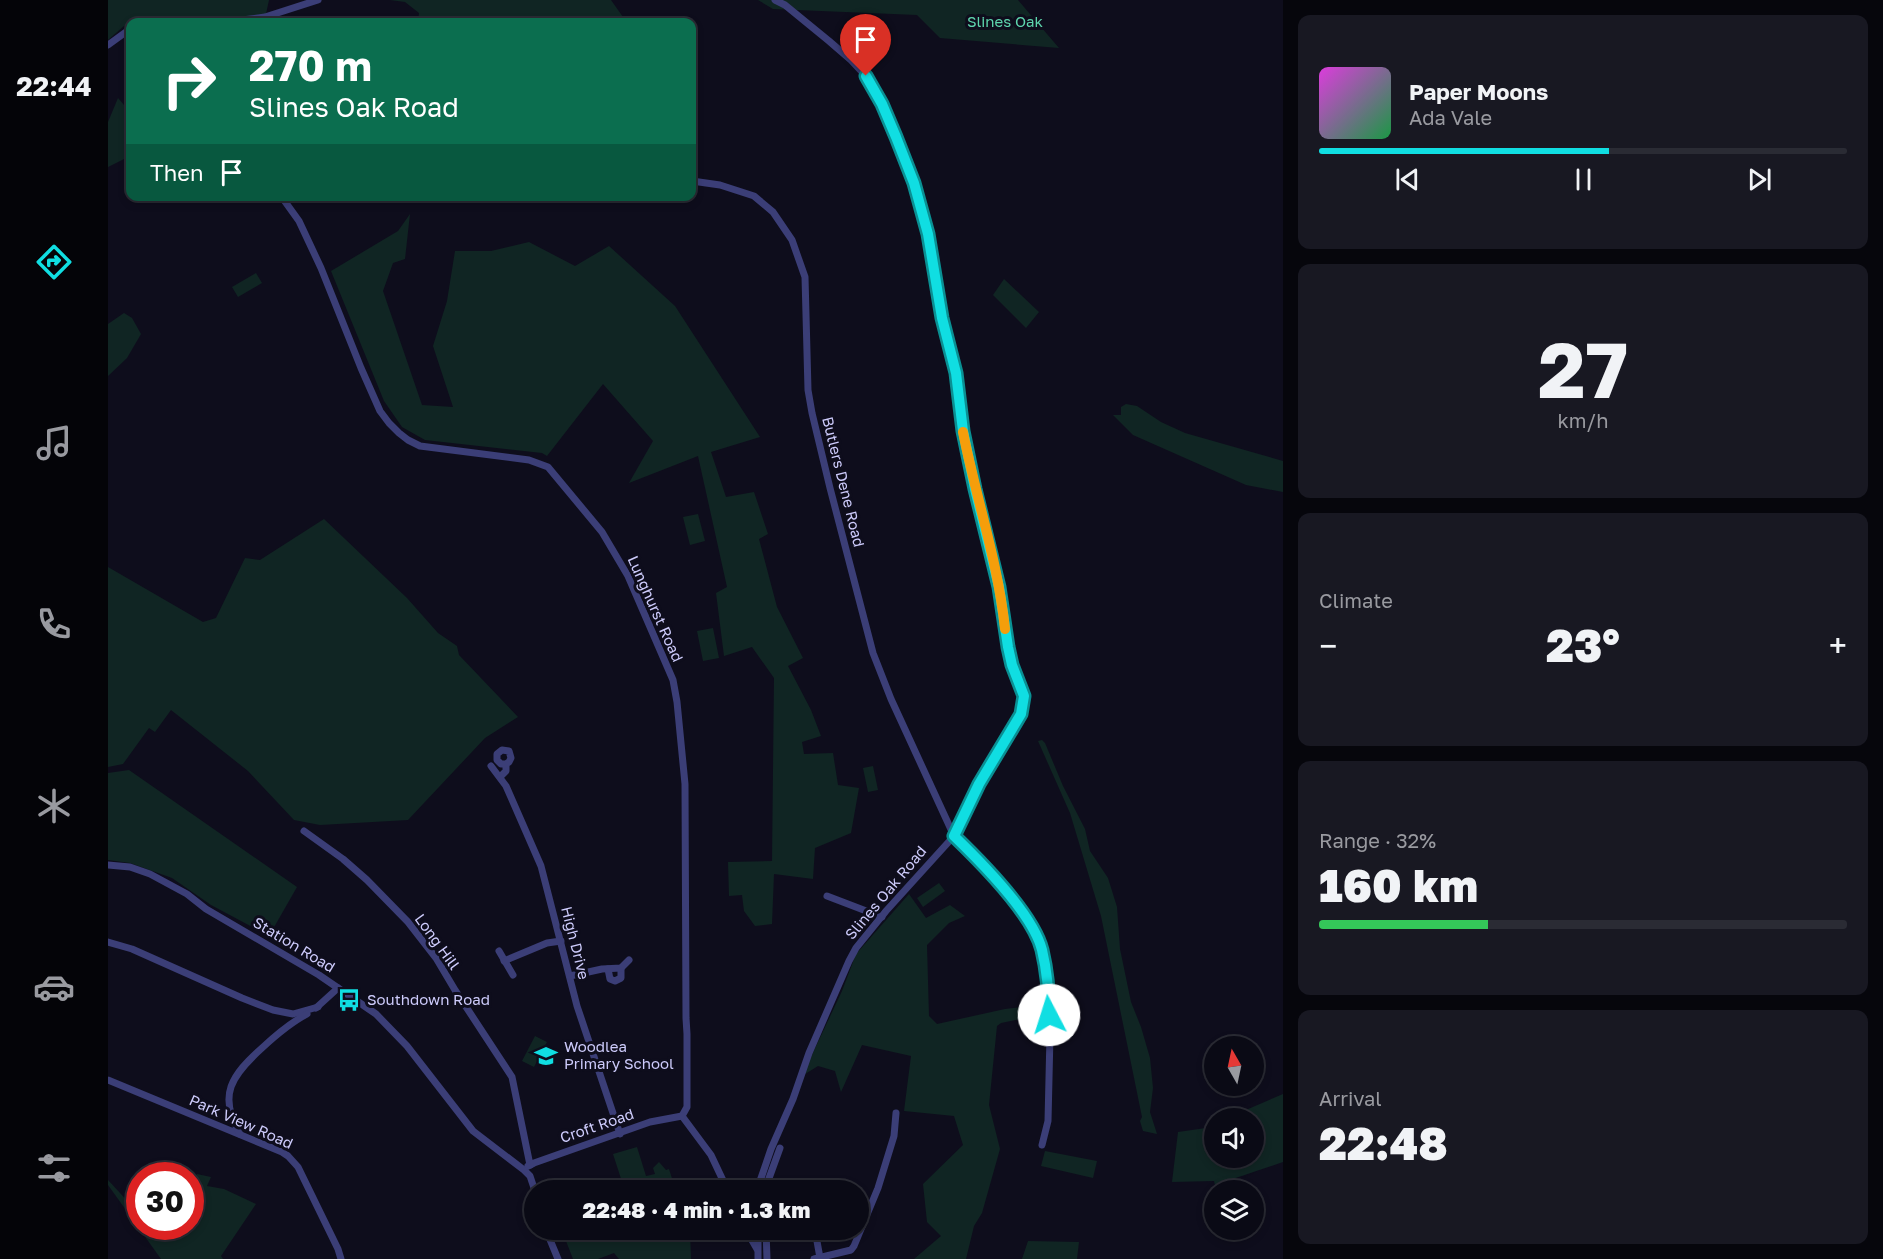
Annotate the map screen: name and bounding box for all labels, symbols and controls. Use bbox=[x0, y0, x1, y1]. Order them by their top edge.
park label: Slines Oak bbox=[967, 12, 1044, 30]
pin bbox=[840, 14, 891, 76]
icon: arrive bbox=[849, 23, 882, 56]
text: 270 m bbox=[249, 40, 372, 90]
icon: right bbox=[150, 42, 228, 120]
text: 22:44 bbox=[16, 70, 92, 102]
text: Paper Moons bbox=[1409, 78, 1548, 105]
text: Slines Oak Road bbox=[249, 91, 459, 123]
text: Ada Vale bbox=[1409, 105, 1492, 129]
icon: arrive bbox=[215, 156, 248, 189]
text: Then bbox=[150, 159, 203, 186]
icon: previous bbox=[1391, 163, 1424, 196]
icon: pause bbox=[1567, 163, 1600, 196]
icon: next bbox=[1743, 163, 1776, 196]
icon: directions bbox=[33, 241, 75, 283]
text: 27 bbox=[1538, 322, 1628, 415]
text: km/h bbox=[1558, 408, 1608, 432]
street label: Butlers Dene Road bbox=[819, 415, 869, 549]
icon: music bbox=[33, 422, 75, 464]
street label: Lunghurst Road bbox=[624, 553, 687, 665]
text: Climate bbox=[1319, 588, 1393, 612]
icon: phone bbox=[33, 603, 75, 645]
text: 23° bbox=[1546, 618, 1620, 672]
text: − bbox=[1319, 626, 1337, 665]
text: + bbox=[1829, 626, 1847, 665]
icon: climate bbox=[33, 785, 75, 827]
text: Range · 32% bbox=[1319, 828, 1436, 852]
street label: Slines Oak Road bbox=[841, 842, 930, 943]
text: 160 km bbox=[1319, 858, 1478, 912]
street label: High Drive bbox=[558, 904, 594, 982]
street label: Long Hill bbox=[412, 910, 464, 973]
street label: Station Road bbox=[250, 913, 339, 976]
icon: car bbox=[33, 966, 75, 1008]
position arrow bbox=[1017, 983, 1081, 1047]
bus stop icon: Southdown Road bbox=[336, 987, 362, 1013]
place label: Southdown Road bbox=[367, 990, 490, 1008]
north arrow bbox=[1204, 1036, 1264, 1096]
map controls bbox=[1204, 1036, 1264, 1240]
place label: Woodlea Primary School bbox=[564, 1037, 674, 1072]
school or university icon: Woodlea Primary School bbox=[533, 1043, 559, 1069]
text: Arrival bbox=[1319, 1086, 1382, 1110]
street label: Park View Road bbox=[187, 1090, 296, 1152]
street label: Croft Road bbox=[557, 1104, 636, 1146]
button: sound bbox=[1204, 1108, 1264, 1168]
text: 22:48 bbox=[1319, 1116, 1448, 1170]
icon: filters bbox=[33, 1147, 75, 1189]
speed limit sign: 30 bbox=[126, 1162, 204, 1240]
button: layers bbox=[1204, 1180, 1264, 1240]
text: 22:48 · 4 min · 1.3 km bbox=[583, 1196, 810, 1223]

